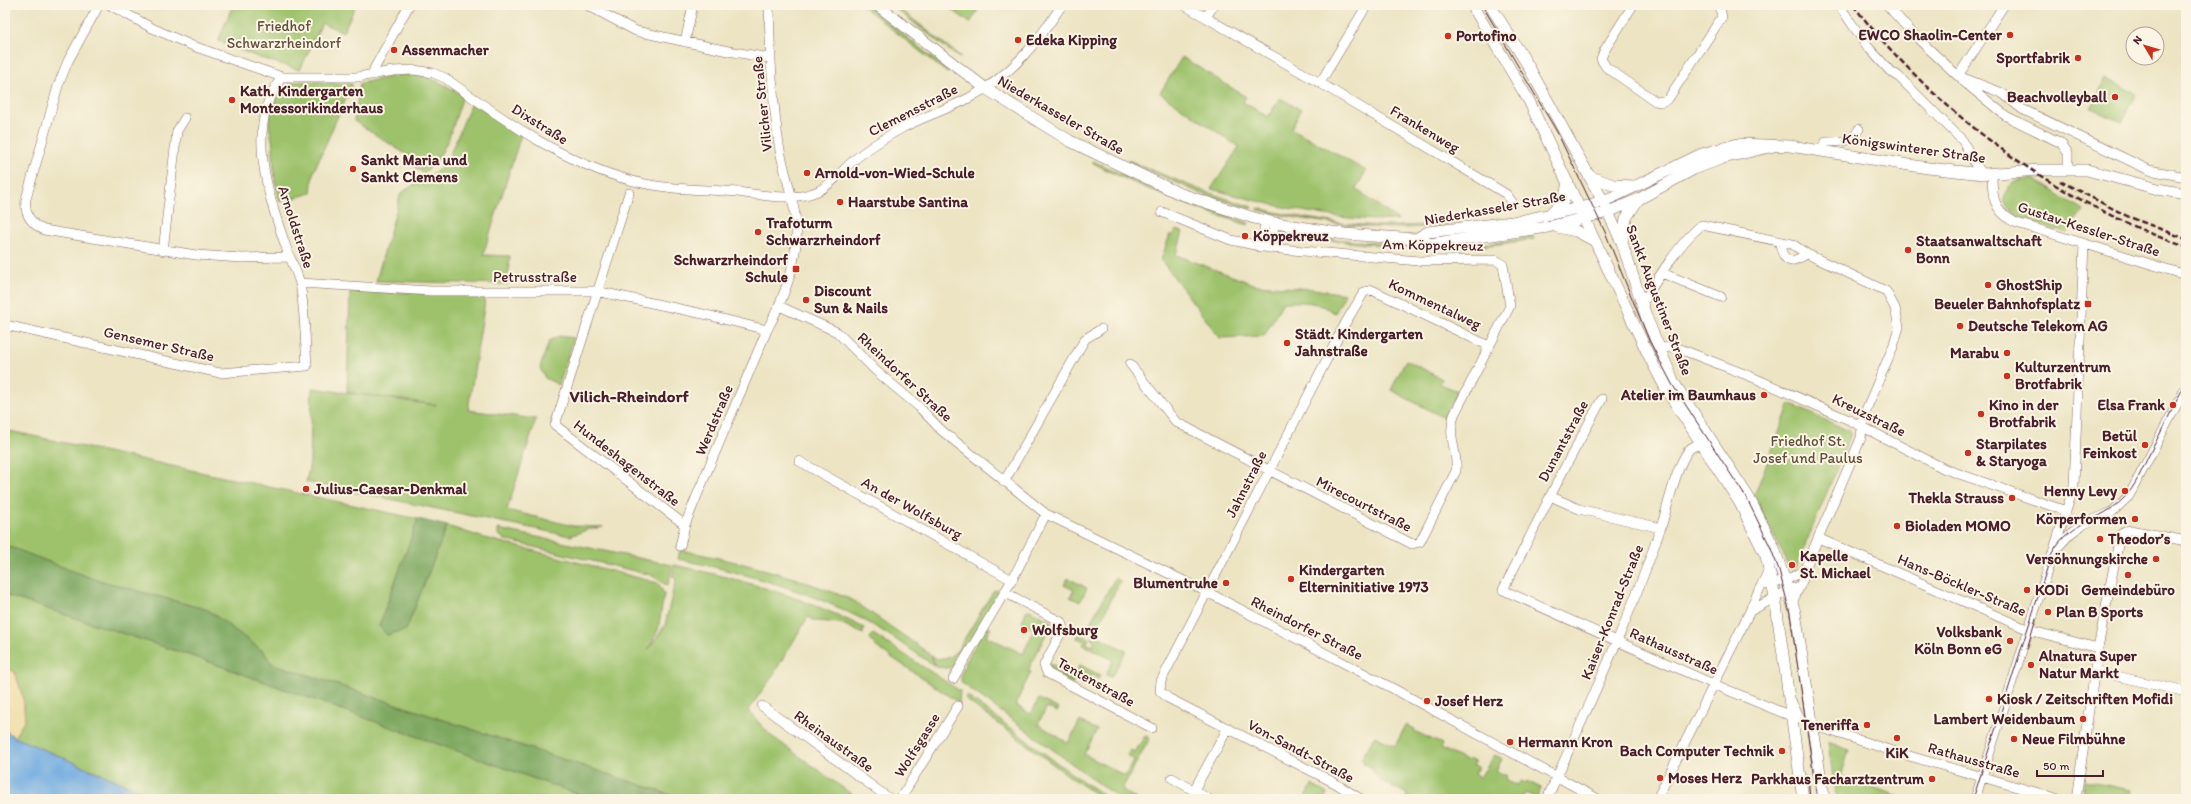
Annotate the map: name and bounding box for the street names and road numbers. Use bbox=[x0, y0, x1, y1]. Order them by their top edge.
street label: Vilicher Straße bbox=[748, 55, 776, 153]
street label: Niederkasseler Straße bbox=[994, 71, 1128, 159]
street label: Clemensstraße bbox=[865, 80, 961, 140]
street label: Dixstraße bbox=[508, 100, 572, 148]
street label: Frankenweg bbox=[1387, 101, 1463, 157]
street label: Königswinterer Straße bbox=[1841, 129, 1987, 167]
street label: Arnoldstraße bbox=[274, 183, 318, 271]
street label: Niederkasseler Straße bbox=[1423, 187, 1567, 229]
street label: Gustav-Kessler-Straße bbox=[2016, 197, 2162, 261]
street label: Sankt Augustiner Straße bbox=[1622, 222, 1696, 378]
street label: Am Köppekreuz bbox=[1382, 235, 1484, 255]
street label: Petrusstraße bbox=[493, 268, 577, 286]
street label: Kommentalweg bbox=[1386, 275, 1484, 333]
street label: Gensemer Straße bbox=[102, 323, 216, 365]
street label: Rheindorfer Straße bbox=[854, 328, 956, 426]
street label: Werdstraße bbox=[691, 382, 737, 458]
street label: Kreuzstraße bbox=[1829, 389, 1909, 441]
street label: Dunantstraße bbox=[1534, 397, 1592, 485]
street label: Hundeshagenstraße bbox=[570, 416, 684, 510]
street label: Jahnstraße bbox=[1221, 448, 1271, 520]
street label: Mirecourtstraße bbox=[1313, 472, 1415, 536]
street label: An der Wolfsburg bbox=[858, 473, 966, 543]
street label: Kaiser-Konrad-Straße bbox=[1577, 542, 1647, 682]
street label: Hans-Böckler-Straße bbox=[1895, 550, 2029, 620]
street label: Rheindorfer Straße bbox=[1248, 592, 1366, 664]
street label: Rathausstraße bbox=[1627, 623, 1721, 679]
street label: Tentenstraße bbox=[1054, 653, 1138, 711]
street label: Rheinaustraße bbox=[791, 706, 877, 776]
street label: Wolfsgasse bbox=[890, 710, 944, 780]
street label: Von-Sandt-Straße bbox=[1245, 715, 1357, 787]
street label: Rathausstraße bbox=[1926, 738, 2022, 782]

